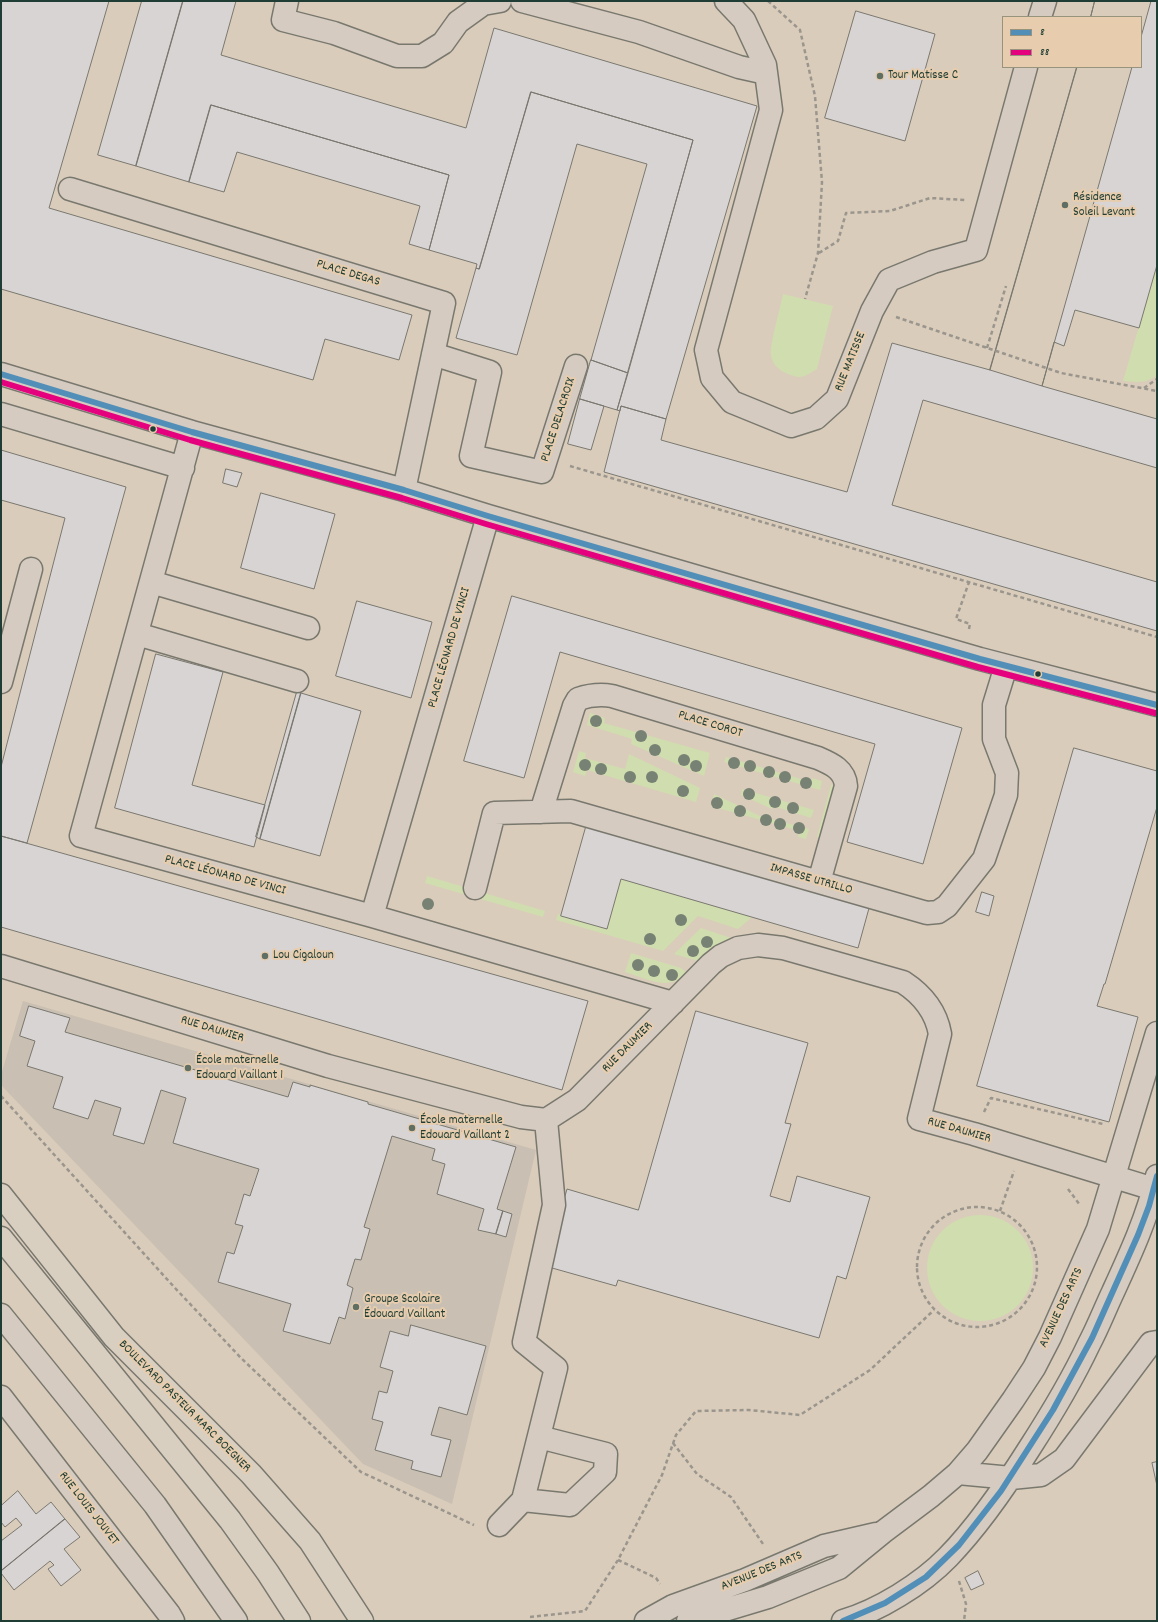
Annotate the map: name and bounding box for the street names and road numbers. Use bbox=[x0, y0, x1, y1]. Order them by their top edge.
street label: PLACE DEGAS bbox=[314, 257, 382, 291]
street label: RUE MATISSE bbox=[832, 330, 870, 394]
street label: PLACE DELACROIX bbox=[538, 376, 580, 464]
street label: PLACE LÉONARD DE VINCI bbox=[425, 586, 475, 710]
street label: PLACE COROT bbox=[676, 708, 744, 742]
street label: PLACE LÉONARD DE VINCI bbox=[163, 852, 287, 900]
street label: IMPASSE UTRILLO bbox=[768, 861, 854, 899]
street label: RUE DAUMIER bbox=[178, 1013, 246, 1047]
street label: RUE DAUMIER bbox=[599, 1019, 657, 1077]
street label: RUE DAUMIER bbox=[925, 1114, 993, 1148]
street label: AVENUE DES ARTS bbox=[1037, 1266, 1087, 1350]
street label: BOULEVARD PASTEUR MARC BOEGNER bbox=[114, 1337, 254, 1477]
street label: RUE LOUIS JOUVET bbox=[54, 1469, 122, 1549]
street label: AVENUE DES ARTS bbox=[719, 1549, 805, 1595]

